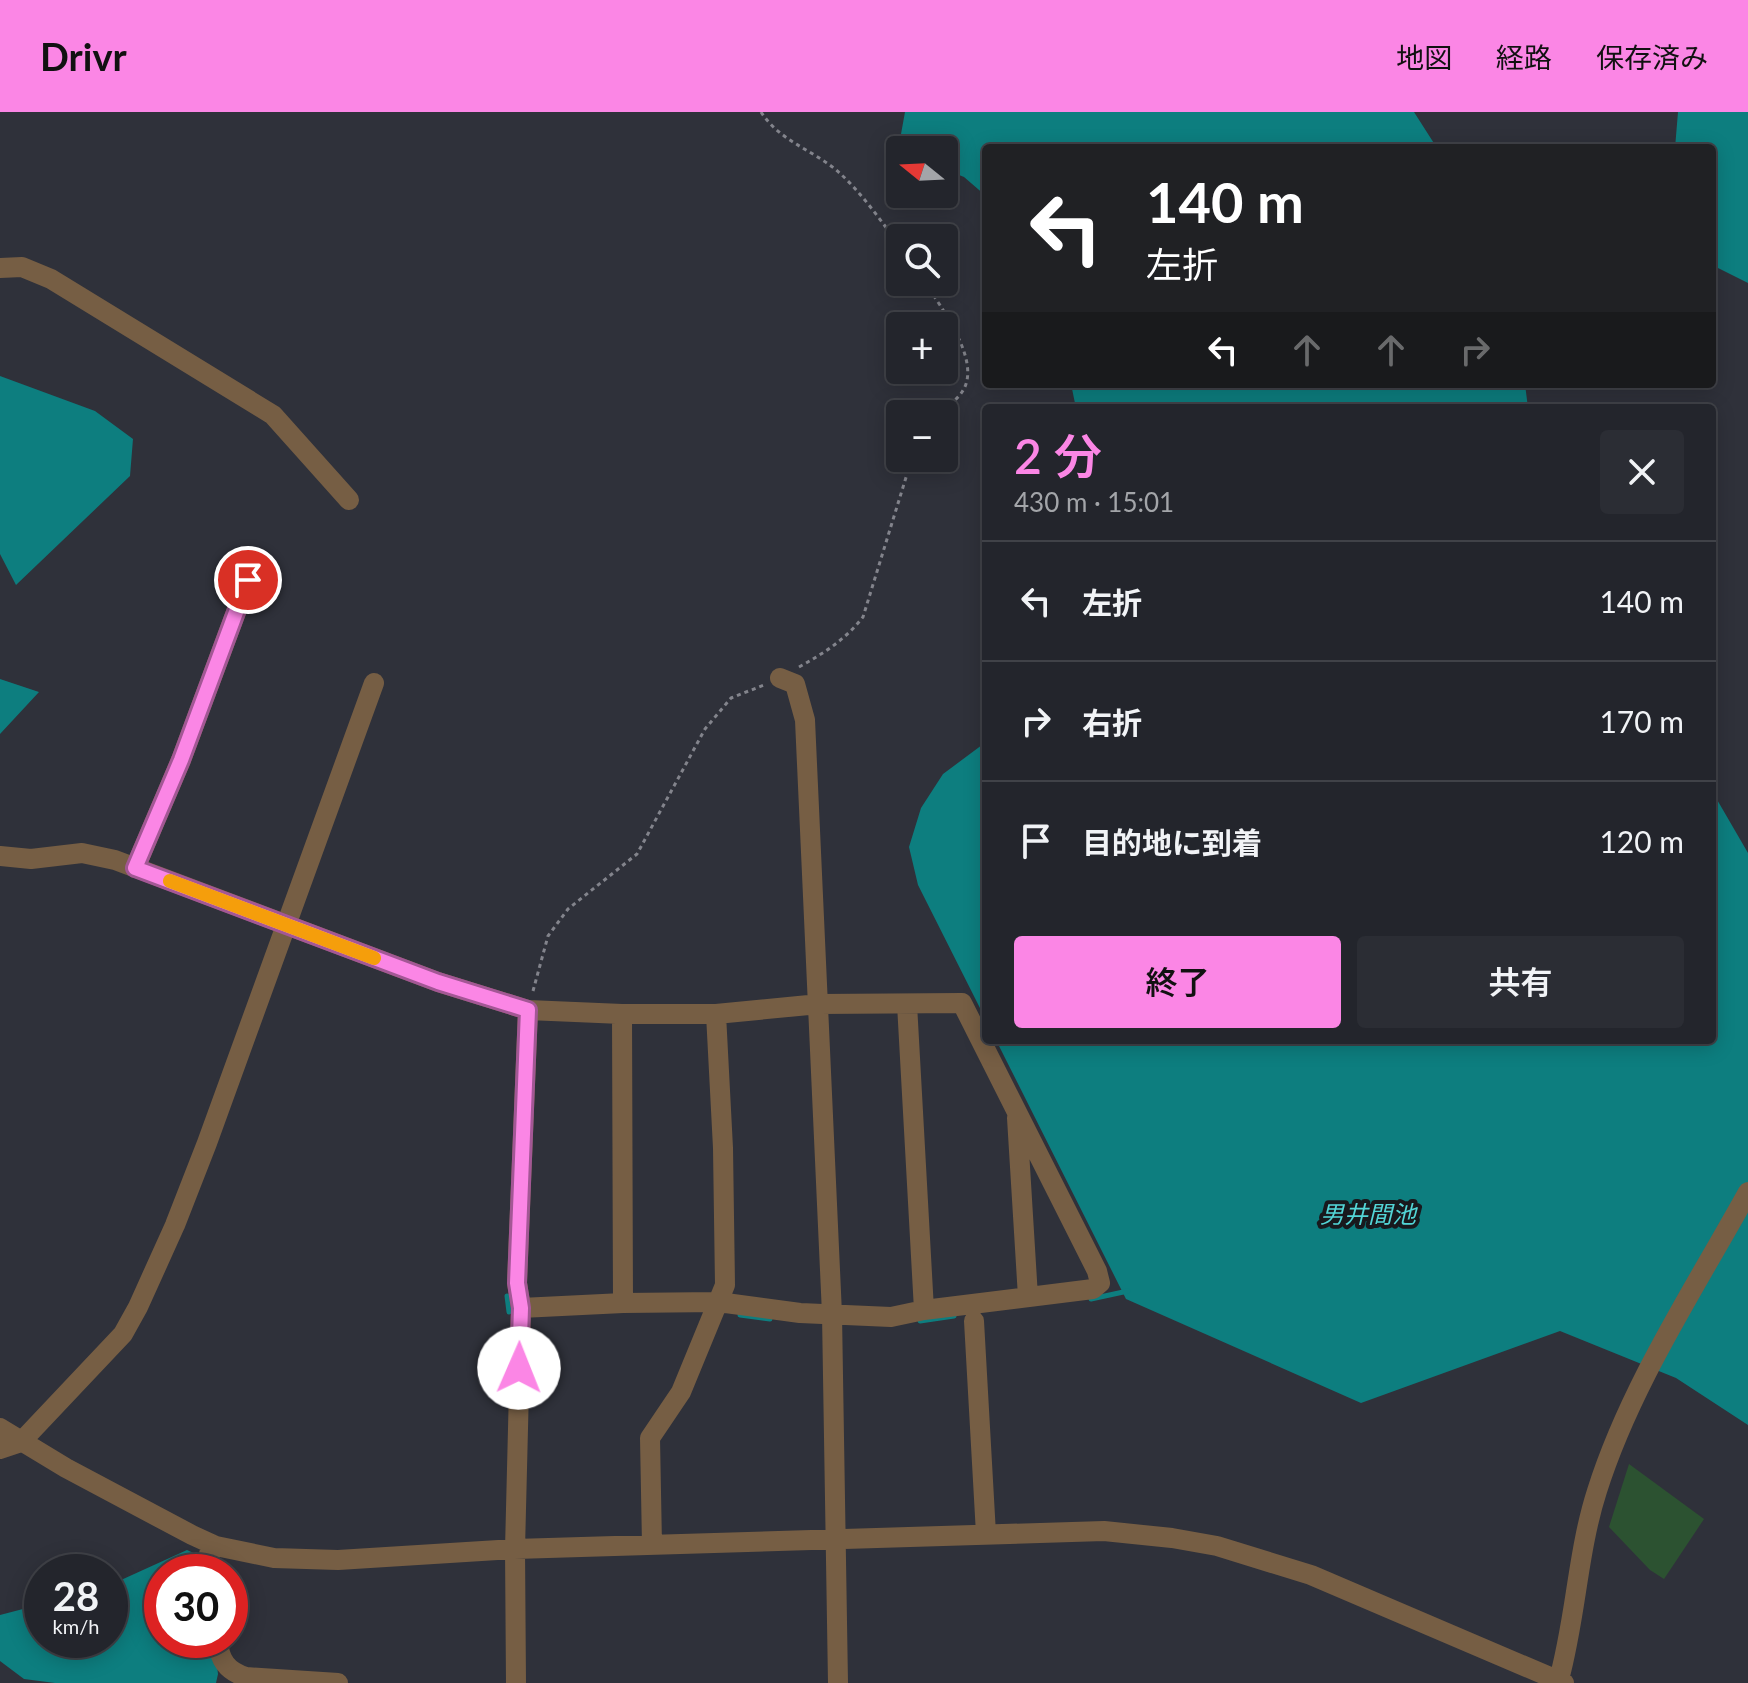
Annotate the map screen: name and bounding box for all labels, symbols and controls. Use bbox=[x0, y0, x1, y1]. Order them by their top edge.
text: Drivr bbox=[40, 33, 127, 79]
text: 地図 bbox=[1396, 40, 1452, 74]
text: 経路 bbox=[1496, 40, 1552, 74]
text: 保存済み bbox=[1596, 40, 1708, 74]
north arrow bbox=[886, 136, 958, 208]
map controls bbox=[886, 136, 958, 472]
text: 140 m bbox=[1146, 168, 1304, 235]
icon: left bbox=[1014, 176, 1118, 280]
button: search bbox=[886, 224, 958, 296]
text: 左折 bbox=[1146, 242, 1218, 286]
button: + bbox=[886, 312, 958, 384]
icon: left bbox=[1201, 328, 1245, 372]
icon: ahead bbox=[1285, 328, 1329, 372]
icon: ahead bbox=[1369, 328, 1413, 372]
icon: right bbox=[1453, 328, 1497, 372]
button: − bbox=[886, 400, 958, 472]
text: 2 分 bbox=[1014, 427, 1102, 484]
button: close bbox=[1600, 430, 1684, 514]
text: 430 m · 15:01 bbox=[1014, 486, 1174, 518]
pin bbox=[214, 546, 282, 614]
icon: arrive bbox=[226, 558, 270, 602]
icon: left bbox=[1014, 579, 1058, 623]
text: 140 m bbox=[1599, 583, 1684, 619]
text: 左折 bbox=[1082, 584, 1142, 620]
icon: right bbox=[1014, 699, 1058, 743]
text: 170 m bbox=[1599, 703, 1684, 739]
text: 右折 bbox=[1082, 704, 1142, 740]
icon: arrive bbox=[1014, 819, 1058, 863]
text: 120 m bbox=[1599, 823, 1684, 859]
text: 目的地に到着 bbox=[1082, 824, 1262, 860]
button: 終了 bbox=[1014, 936, 1341, 1028]
button: 共有 bbox=[1357, 936, 1684, 1028]
water label: 男井間池 bbox=[1320, 1199, 1418, 1228]
position arrow bbox=[477, 1326, 561, 1410]
speed limit sign: 30 bbox=[144, 1554, 248, 1658]
text: 28 bbox=[53, 1572, 99, 1620]
text: km/h bbox=[53, 1614, 99, 1638]

